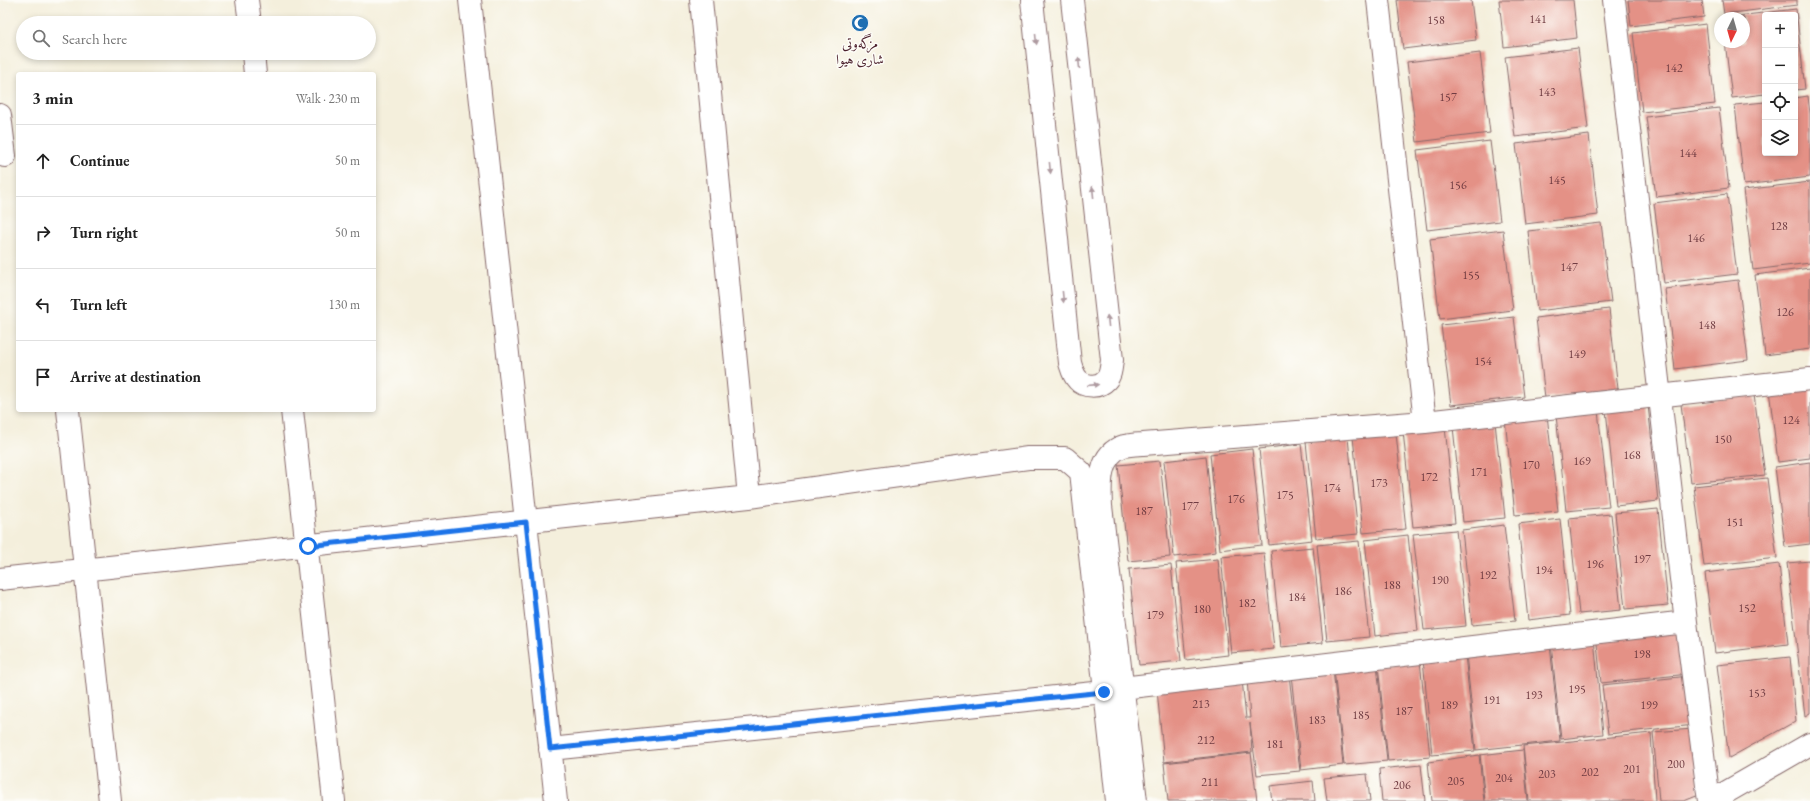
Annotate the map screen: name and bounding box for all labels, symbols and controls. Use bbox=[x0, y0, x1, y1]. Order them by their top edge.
house number: 141 bbox=[1529, 11, 1547, 27]
house number: 158 bbox=[1427, 12, 1445, 28]
north arrow bbox=[1714, 12, 1750, 48]
map controls bbox=[1762, 12, 1798, 156]
button: + bbox=[1762, 12, 1798, 48]
mosque icon: مزگەوتی شاری هیوا bbox=[850, 13, 870, 33]
search box bbox=[16, 16, 376, 60]
icon: search bbox=[30, 27, 52, 49]
text: Search here bbox=[62, 29, 127, 48]
place label: مزگەوتی شاری هیوا bbox=[836, 33, 884, 68]
one-way arrow bbox=[1033, 33, 1040, 45]
button: − bbox=[1762, 48, 1798, 84]
one-way arrow bbox=[1075, 57, 1082, 69]
house number: 142 bbox=[1665, 60, 1683, 76]
house number: 143 bbox=[1538, 84, 1556, 100]
button: locate bbox=[1762, 84, 1798, 120]
text: 3 min bbox=[32, 87, 73, 109]
house number: 157 bbox=[1439, 89, 1457, 105]
text: Walk · 230 m bbox=[296, 90, 360, 107]
button: layers bbox=[1762, 120, 1798, 156]
house number: 144 bbox=[1679, 145, 1697, 161]
icon: ahead bbox=[32, 150, 54, 172]
text: Continue bbox=[70, 151, 130, 170]
text: 50 m bbox=[335, 152, 360, 169]
one-way arrow bbox=[1047, 162, 1053, 174]
house number: 145 bbox=[1548, 172, 1566, 188]
house number: 156 bbox=[1449, 177, 1467, 193]
one-way arrow bbox=[1090, 186, 1096, 198]
house number: 128 bbox=[1770, 218, 1788, 234]
icon: right bbox=[32, 222, 54, 244]
text: Turn right bbox=[70, 223, 138, 242]
text: 50 m bbox=[335, 224, 360, 241]
house number: 146 bbox=[1687, 230, 1705, 246]
house number: 147 bbox=[1560, 259, 1578, 275]
house number: 155 bbox=[1462, 267, 1480, 283]
one-way arrow bbox=[1060, 291, 1067, 303]
icon: left bbox=[32, 294, 54, 316]
text: Turn left bbox=[70, 295, 127, 314]
text: 130 m bbox=[329, 296, 360, 313]
house number: 126 bbox=[1776, 304, 1794, 320]
one-way arrow bbox=[1104, 315, 1111, 327]
house number: 148 bbox=[1698, 317, 1716, 333]
house number: 149 bbox=[1568, 346, 1586, 362]
house number: 154 bbox=[1474, 353, 1492, 369]
icon: arrive bbox=[32, 366, 54, 388]
text: Arrive at destination bbox=[70, 367, 201, 386]
one-way arrow bbox=[1087, 381, 1099, 388]
house number: 124 bbox=[1782, 412, 1800, 428]
house number: 150 bbox=[1714, 431, 1732, 447]
house number: 168 bbox=[1623, 447, 1641, 463]
house number: 169 bbox=[1573, 453, 1591, 469]
house number: 170 bbox=[1522, 457, 1540, 473]
house number: 171 bbox=[1470, 464, 1488, 480]
house number: 172 bbox=[1420, 469, 1438, 485]
house number: 173 bbox=[1370, 475, 1388, 491]
house number: 174 bbox=[1323, 480, 1341, 496]
house number: 175 bbox=[1276, 487, 1294, 503]
house number: 176 bbox=[1227, 491, 1245, 507]
house number: 177 bbox=[1181, 498, 1199, 514]
house number: 187 bbox=[1135, 503, 1153, 519]
house number: 151 bbox=[1726, 514, 1744, 530]
route start bbox=[299, 537, 317, 555]
house number: 197 bbox=[1633, 551, 1651, 567]
house number: 196 bbox=[1586, 556, 1604, 572]
house number: 194 bbox=[1535, 562, 1553, 578]
house number: 192 bbox=[1479, 567, 1497, 583]
house number: 190 bbox=[1431, 572, 1449, 588]
house number: 188 bbox=[1383, 577, 1401, 593]
house number: 186 bbox=[1334, 583, 1352, 599]
house number: 184 bbox=[1288, 589, 1306, 605]
house number: 182 bbox=[1238, 595, 1256, 611]
house number: 152 bbox=[1738, 600, 1756, 616]
house number: 180 bbox=[1193, 601, 1211, 617]
house number: 179 bbox=[1146, 607, 1164, 623]
house number: 198 bbox=[1633, 646, 1651, 662]
house number: 195 bbox=[1568, 681, 1586, 697]
route end bbox=[1095, 683, 1113, 701]
house number: 153 bbox=[1748, 685, 1766, 701]
house number: 193 bbox=[1525, 687, 1543, 703]
house number: 191 bbox=[1483, 692, 1501, 708]
house number: 213 bbox=[1192, 696, 1210, 712]
house number: 189 bbox=[1440, 697, 1458, 713]
house number: 199 bbox=[1640, 697, 1658, 713]
house number: 187 bbox=[1395, 703, 1413, 719]
house number: 185 bbox=[1352, 707, 1370, 723]
house number: 183 bbox=[1308, 712, 1326, 728]
house number: 212 bbox=[1197, 732, 1215, 748]
house number: 181 bbox=[1266, 736, 1284, 752]
house number: 200 bbox=[1667, 756, 1685, 772]
house number: 201 bbox=[1623, 761, 1641, 777]
house number: 202 bbox=[1581, 764, 1599, 780]
house number: 203 bbox=[1538, 766, 1556, 782]
house number: 204 bbox=[1495, 770, 1513, 786]
house number: 205 bbox=[1447, 773, 1465, 789]
house number: 211 bbox=[1201, 774, 1219, 790]
house number: 206 bbox=[1393, 777, 1411, 793]

